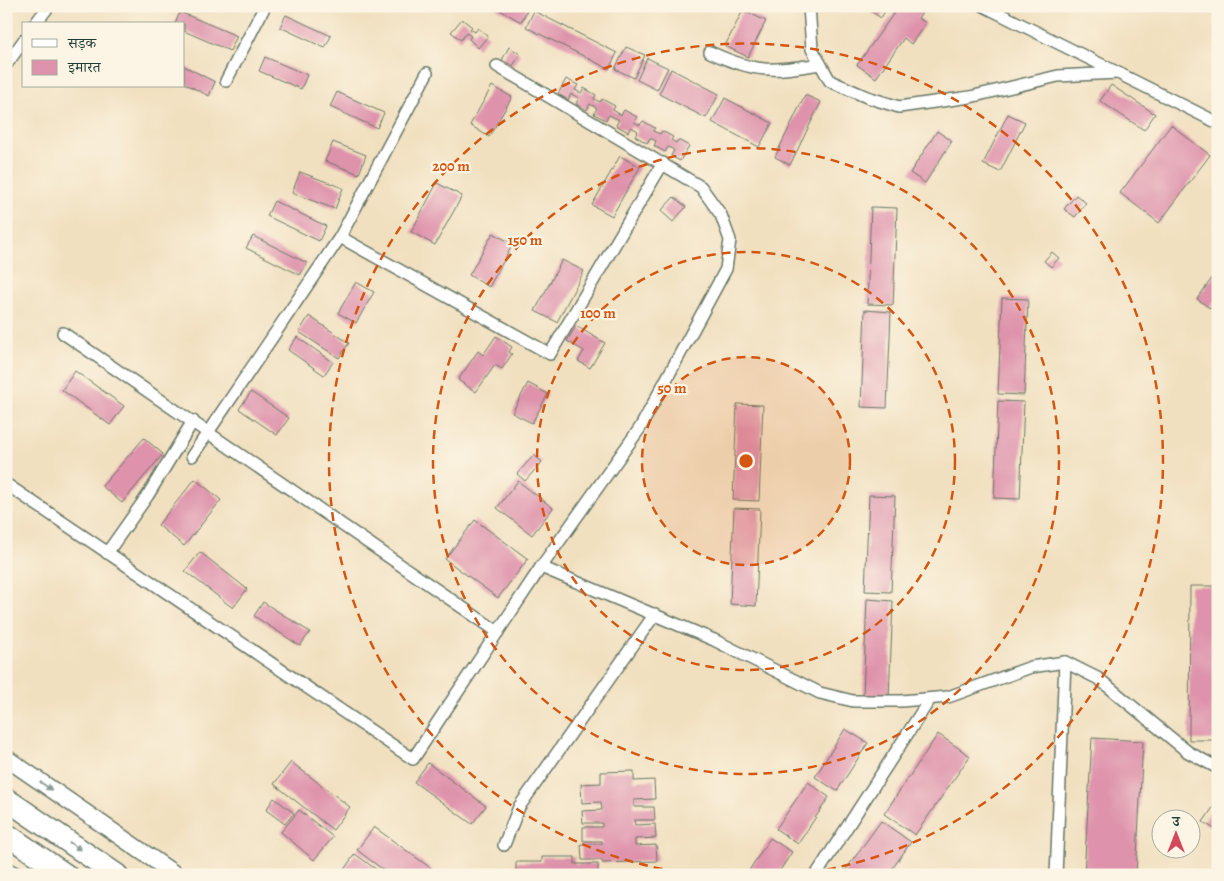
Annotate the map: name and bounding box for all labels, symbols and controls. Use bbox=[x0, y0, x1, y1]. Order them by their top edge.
legend bbox=[22, 22, 185, 88]
text: सड़क bbox=[67, 33, 97, 53]
text: इमारत bbox=[67, 57, 102, 77]
text: 200 m bbox=[432, 156, 470, 176]
text: 150 m bbox=[508, 230, 543, 250]
text: 100 m bbox=[580, 303, 616, 323]
text: 50 m bbox=[657, 378, 687, 398]
centre of rings bbox=[737, 452, 755, 470]
one-way arrow bbox=[40, 781, 53, 791]
north arrow bbox=[1152, 808, 1202, 858]
text: उ bbox=[1171, 812, 1180, 831]
one-way arrow bbox=[69, 842, 82, 851]

